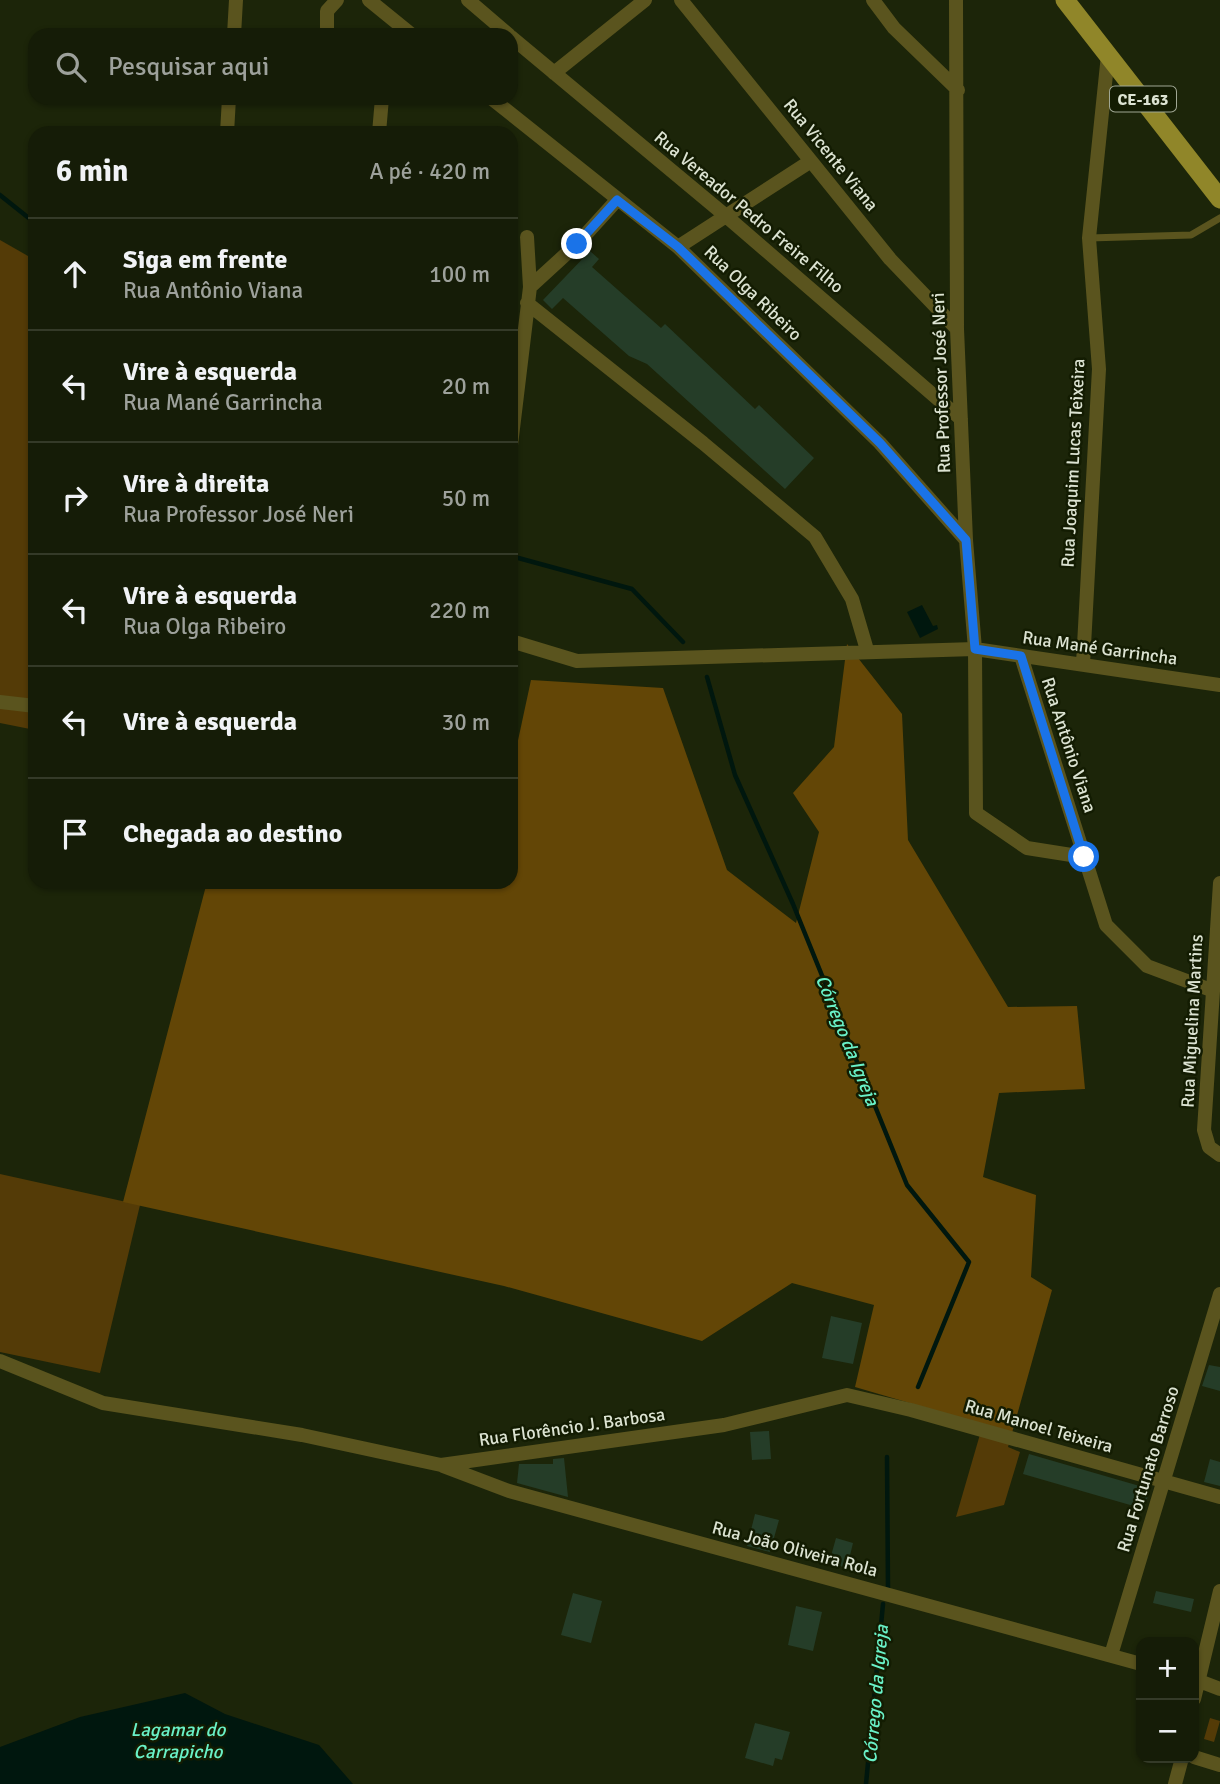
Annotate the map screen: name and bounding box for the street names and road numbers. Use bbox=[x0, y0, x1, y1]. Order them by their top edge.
road number: CE-163 bbox=[1110, 86, 1176, 111]
street label: Rua Vicente Viana bbox=[779, 94, 883, 216]
street label: Rua Vereador Pedro Freire Filho bbox=[650, 126, 848, 298]
street label: Rua Olga Ribeiro bbox=[699, 241, 807, 345]
street label: Rua Professor José Neri bbox=[927, 292, 955, 474]
street label: Rua Joaquim Lucas Teixeira bbox=[1057, 358, 1089, 568]
street label: Rua Mané Garrincha bbox=[1021, 626, 1179, 670]
street label: Rua Antônio Viana bbox=[1037, 675, 1101, 815]
street label: Rua Miguelina Martins bbox=[1176, 934, 1208, 1108]
street label: Rua Fortunato Barroso bbox=[1112, 1383, 1184, 1555]
street label: Rua Manoel Teixeira bbox=[962, 1394, 1116, 1458]
street label: Rua Florêncio J. Barbosa bbox=[477, 1403, 667, 1451]
street label: Rua João Oliveira Rola bbox=[710, 1516, 880, 1582]

